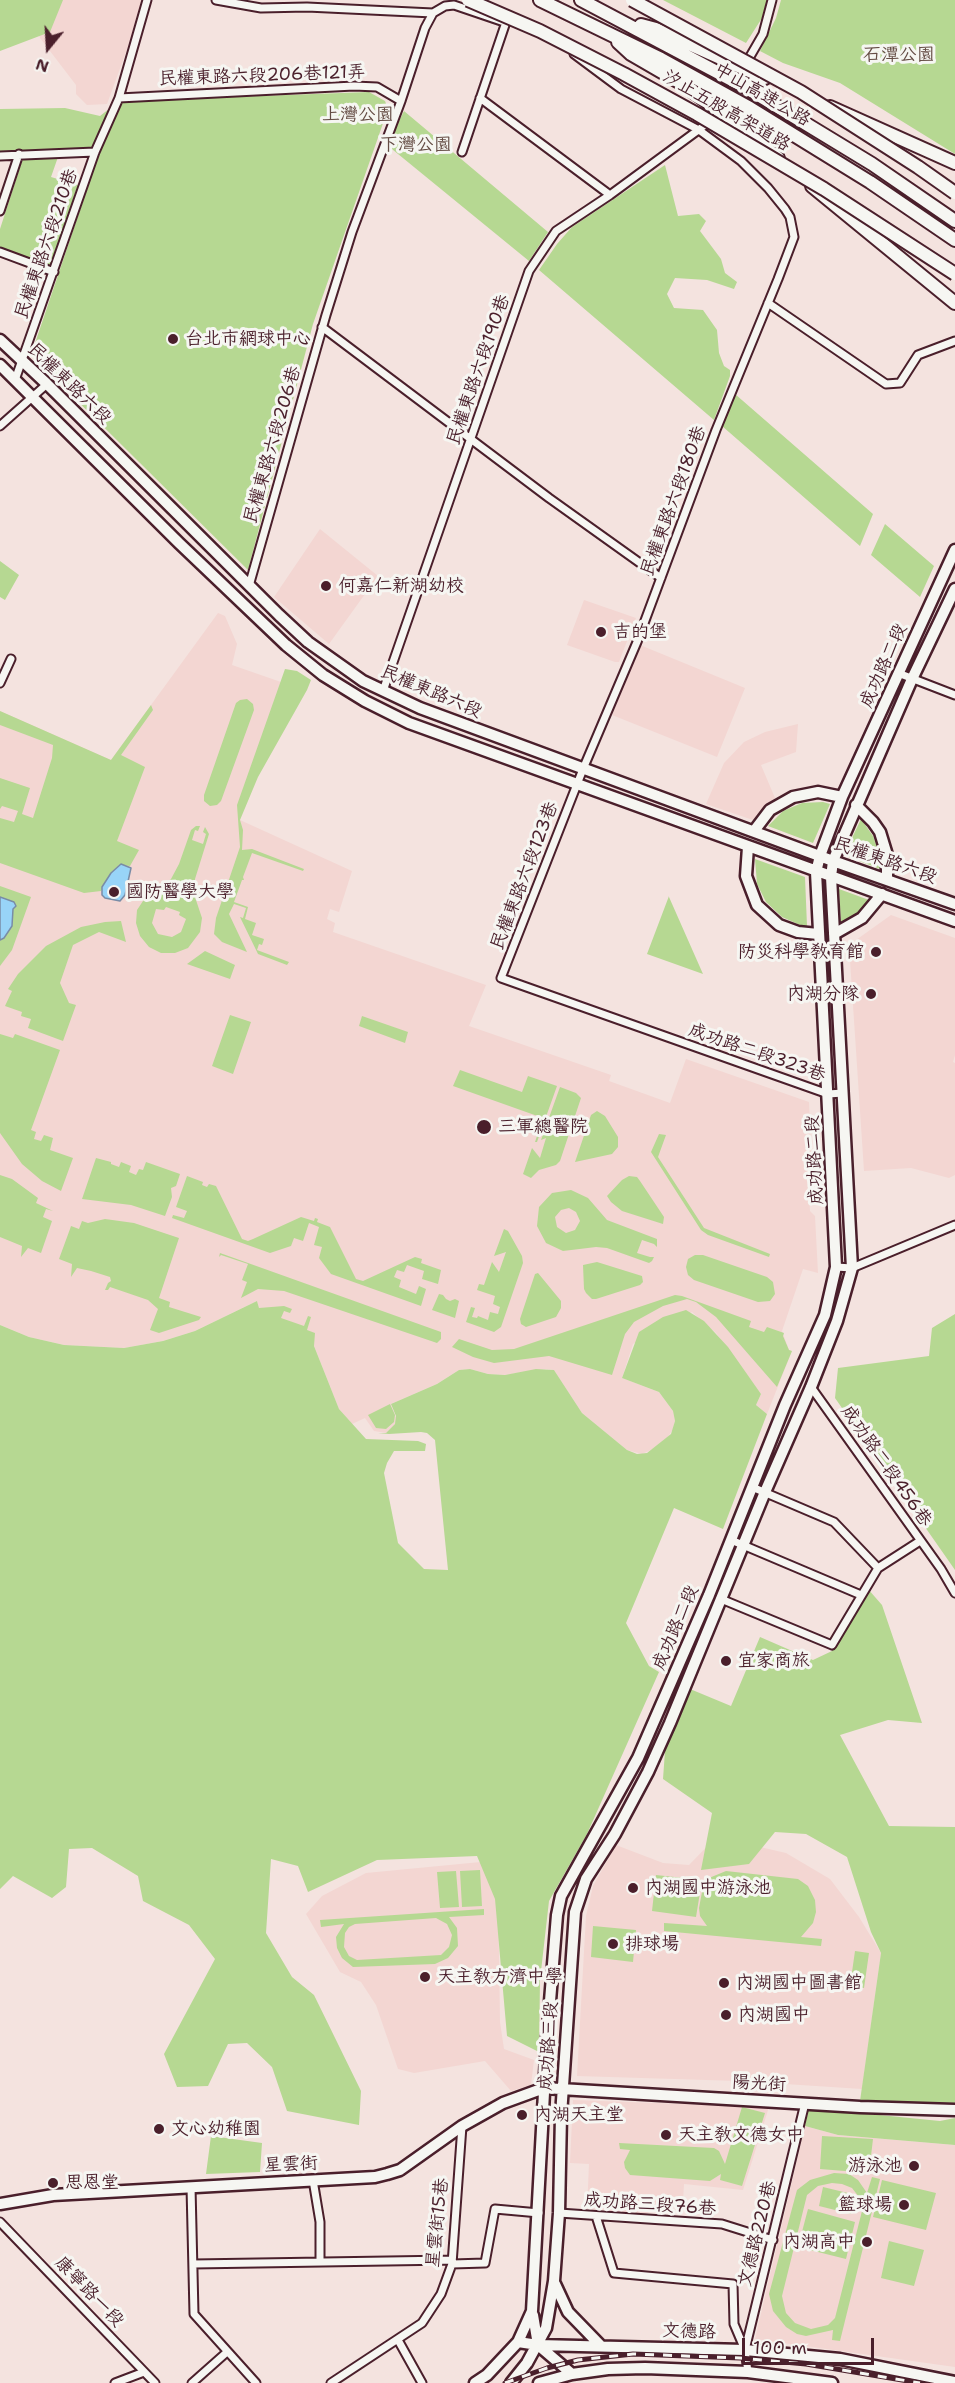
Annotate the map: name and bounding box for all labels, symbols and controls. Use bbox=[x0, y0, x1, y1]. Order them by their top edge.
north arrow bbox=[18, 18, 78, 78]
park label: 石潭公園 bbox=[863, 44, 935, 66]
text: N bbox=[33, 54, 52, 78]
street label: 中山高速公路 bbox=[710, 59, 814, 131]
street label: 民權東路六段206巷121弄 bbox=[158, 62, 366, 90]
street label: 汐止五股高架道路 bbox=[658, 66, 794, 156]
park label: 上灣公園 bbox=[322, 104, 394, 126]
park label: 下灣公園 bbox=[380, 134, 452, 156]
street label: 民權東路六段210巷 bbox=[11, 166, 83, 322]
street label: 民權東路六段190巷 bbox=[443, 292, 515, 448]
place label: 台北市網球中心 bbox=[185, 328, 311, 350]
marker: 台北市網球中心 bbox=[166, 332, 180, 346]
street label: 民權東路六段 bbox=[23, 339, 115, 429]
street label: 民權東路六段206巷 bbox=[240, 364, 306, 526]
street label: 民權東路六段180巷 bbox=[637, 423, 711, 579]
place label: 何嘉仁新湖幼校 bbox=[338, 575, 464, 597]
marker: 何嘉仁新湖幼校 bbox=[319, 579, 333, 593]
street label: 成功路二段 bbox=[856, 620, 912, 712]
place label: 吉的堡 bbox=[613, 621, 667, 643]
marker: 吉的堡 bbox=[594, 625, 608, 639]
street label: 民權東路六段 bbox=[377, 661, 485, 723]
street label: 民權東路六段123巷 bbox=[487, 799, 563, 953]
street label: 民權東路六段 bbox=[830, 833, 940, 889]
place label: 國防醫學大學 bbox=[126, 881, 234, 903]
marker: 國防醫學大學 bbox=[107, 885, 121, 899]
place label: 防災科學教育館 bbox=[738, 941, 864, 963]
marker: 防災科學教育館 bbox=[869, 945, 883, 959]
place label: 內湖分隊 bbox=[787, 983, 859, 1005]
marker: 內湖分隊 bbox=[864, 987, 878, 1001]
street label: 成功路二段323巷 bbox=[686, 1019, 828, 1087]
street label: 成功路二段 bbox=[802, 1114, 828, 1206]
place label: 三軍總醫院 bbox=[498, 1116, 588, 1138]
marker: 三軍總醫院 bbox=[475, 1118, 493, 1136]
street label: 成功路二段456巷 bbox=[836, 1401, 936, 1531]
street label: 成功路二段 bbox=[648, 1582, 704, 1674]
place label: 宜家商旅 bbox=[738, 1650, 810, 1672]
marker: 宜家商旅 bbox=[719, 1654, 733, 1668]
place label: 內湖國中游泳池 bbox=[645, 1877, 771, 1899]
marker: 內湖國中游泳池 bbox=[626, 1881, 640, 1895]
place label: 排球場 bbox=[625, 1933, 679, 1955]
marker: 排球場 bbox=[606, 1937, 620, 1951]
place label: 天主教方濟中學 bbox=[437, 1966, 563, 1988]
marker: 天主教方濟中學 bbox=[418, 1970, 432, 1984]
place label: 內湖國中圖書館 bbox=[736, 1972, 862, 1994]
marker: 內湖國中圖書館 bbox=[717, 1976, 731, 1990]
street label: 成功路三段 bbox=[535, 2000, 563, 2092]
place label: 內湖國中 bbox=[738, 2004, 810, 2026]
marker: 內湖國中 bbox=[719, 2008, 733, 2022]
street label: 陽光街 bbox=[731, 2072, 787, 2096]
place label: 內湖天主堂 bbox=[534, 2104, 624, 2126]
marker: 內湖天主堂 bbox=[515, 2108, 529, 2122]
place label: 文心幼稚園 bbox=[171, 2118, 261, 2140]
marker: 文心幼稚園 bbox=[152, 2122, 166, 2136]
place label: 天主教文德女中 bbox=[678, 2124, 804, 2146]
marker: 天主教文德女中 bbox=[659, 2128, 673, 2142]
street label: 星雲街 bbox=[263, 2153, 319, 2177]
place label: 游泳池 bbox=[848, 2155, 902, 2177]
marker: 游泳池 bbox=[907, 2159, 921, 2173]
place label: 思恩堂 bbox=[65, 2172, 119, 2194]
marker: 思恩堂 bbox=[46, 2176, 60, 2190]
street label: 星雲街15巷 bbox=[423, 2177, 453, 2269]
street label: 文德路220巷 bbox=[734, 2179, 782, 2289]
street label: 成功路三段76巷 bbox=[583, 2190, 717, 2220]
place label: 籃球場 bbox=[838, 2194, 892, 2216]
marker: 籃球場 bbox=[897, 2198, 911, 2212]
place label: 內湖高中 bbox=[783, 2231, 855, 2253]
marker: 內湖高中 bbox=[860, 2235, 874, 2249]
street label: 康寧路一段 bbox=[50, 2252, 128, 2332]
street label: 文德路 bbox=[662, 2320, 716, 2344]
scale bar bbox=[745, 2326, 877, 2364]
text: 100 m bbox=[753, 2336, 807, 2360]

